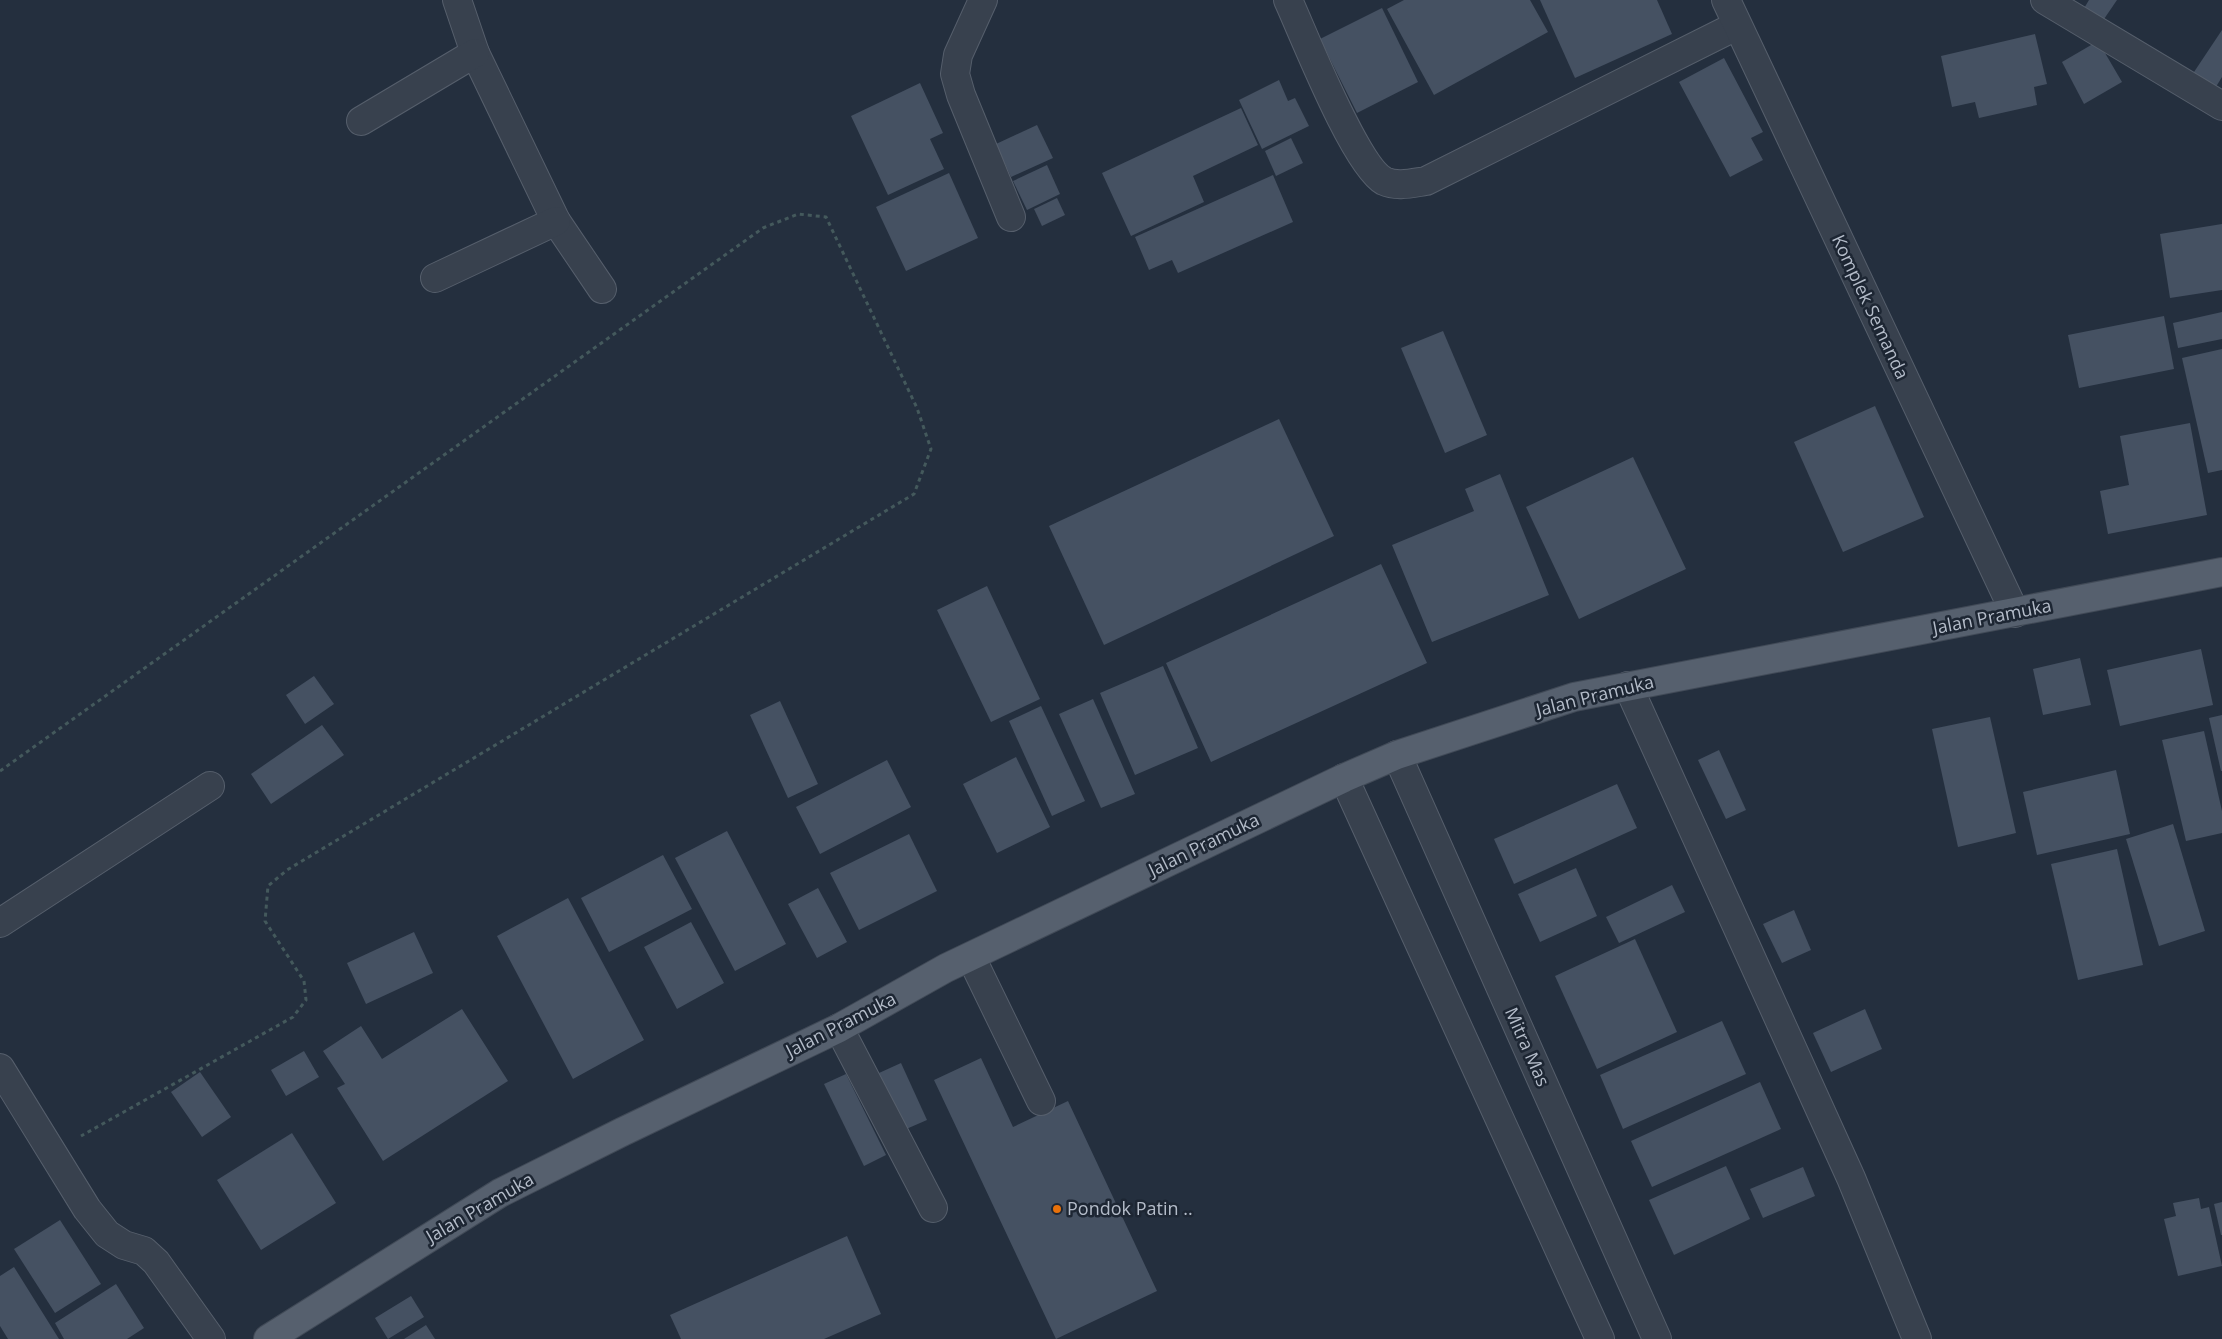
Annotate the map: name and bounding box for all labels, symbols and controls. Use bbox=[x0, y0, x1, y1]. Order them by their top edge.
street label: Komplek Semanda bbox=[1827, 230, 1915, 383]
street label: Jalan Pramuka bbox=[1928, 593, 2053, 640]
street label: Jalan Pramuka bbox=[1531, 669, 1656, 722]
street label: Jalan Pramuka bbox=[1142, 807, 1263, 882]
street label: Jalan Pramuka bbox=[780, 986, 900, 1063]
street label: Mitra Mas bbox=[1500, 1003, 1556, 1090]
street label: Jalan Pramuka bbox=[420, 1167, 538, 1249]
place label: Pondok Patin .. bbox=[1067, 1196, 1193, 1220]
marker: Pondok Patin .. bbox=[1051, 1203, 1063, 1215]

